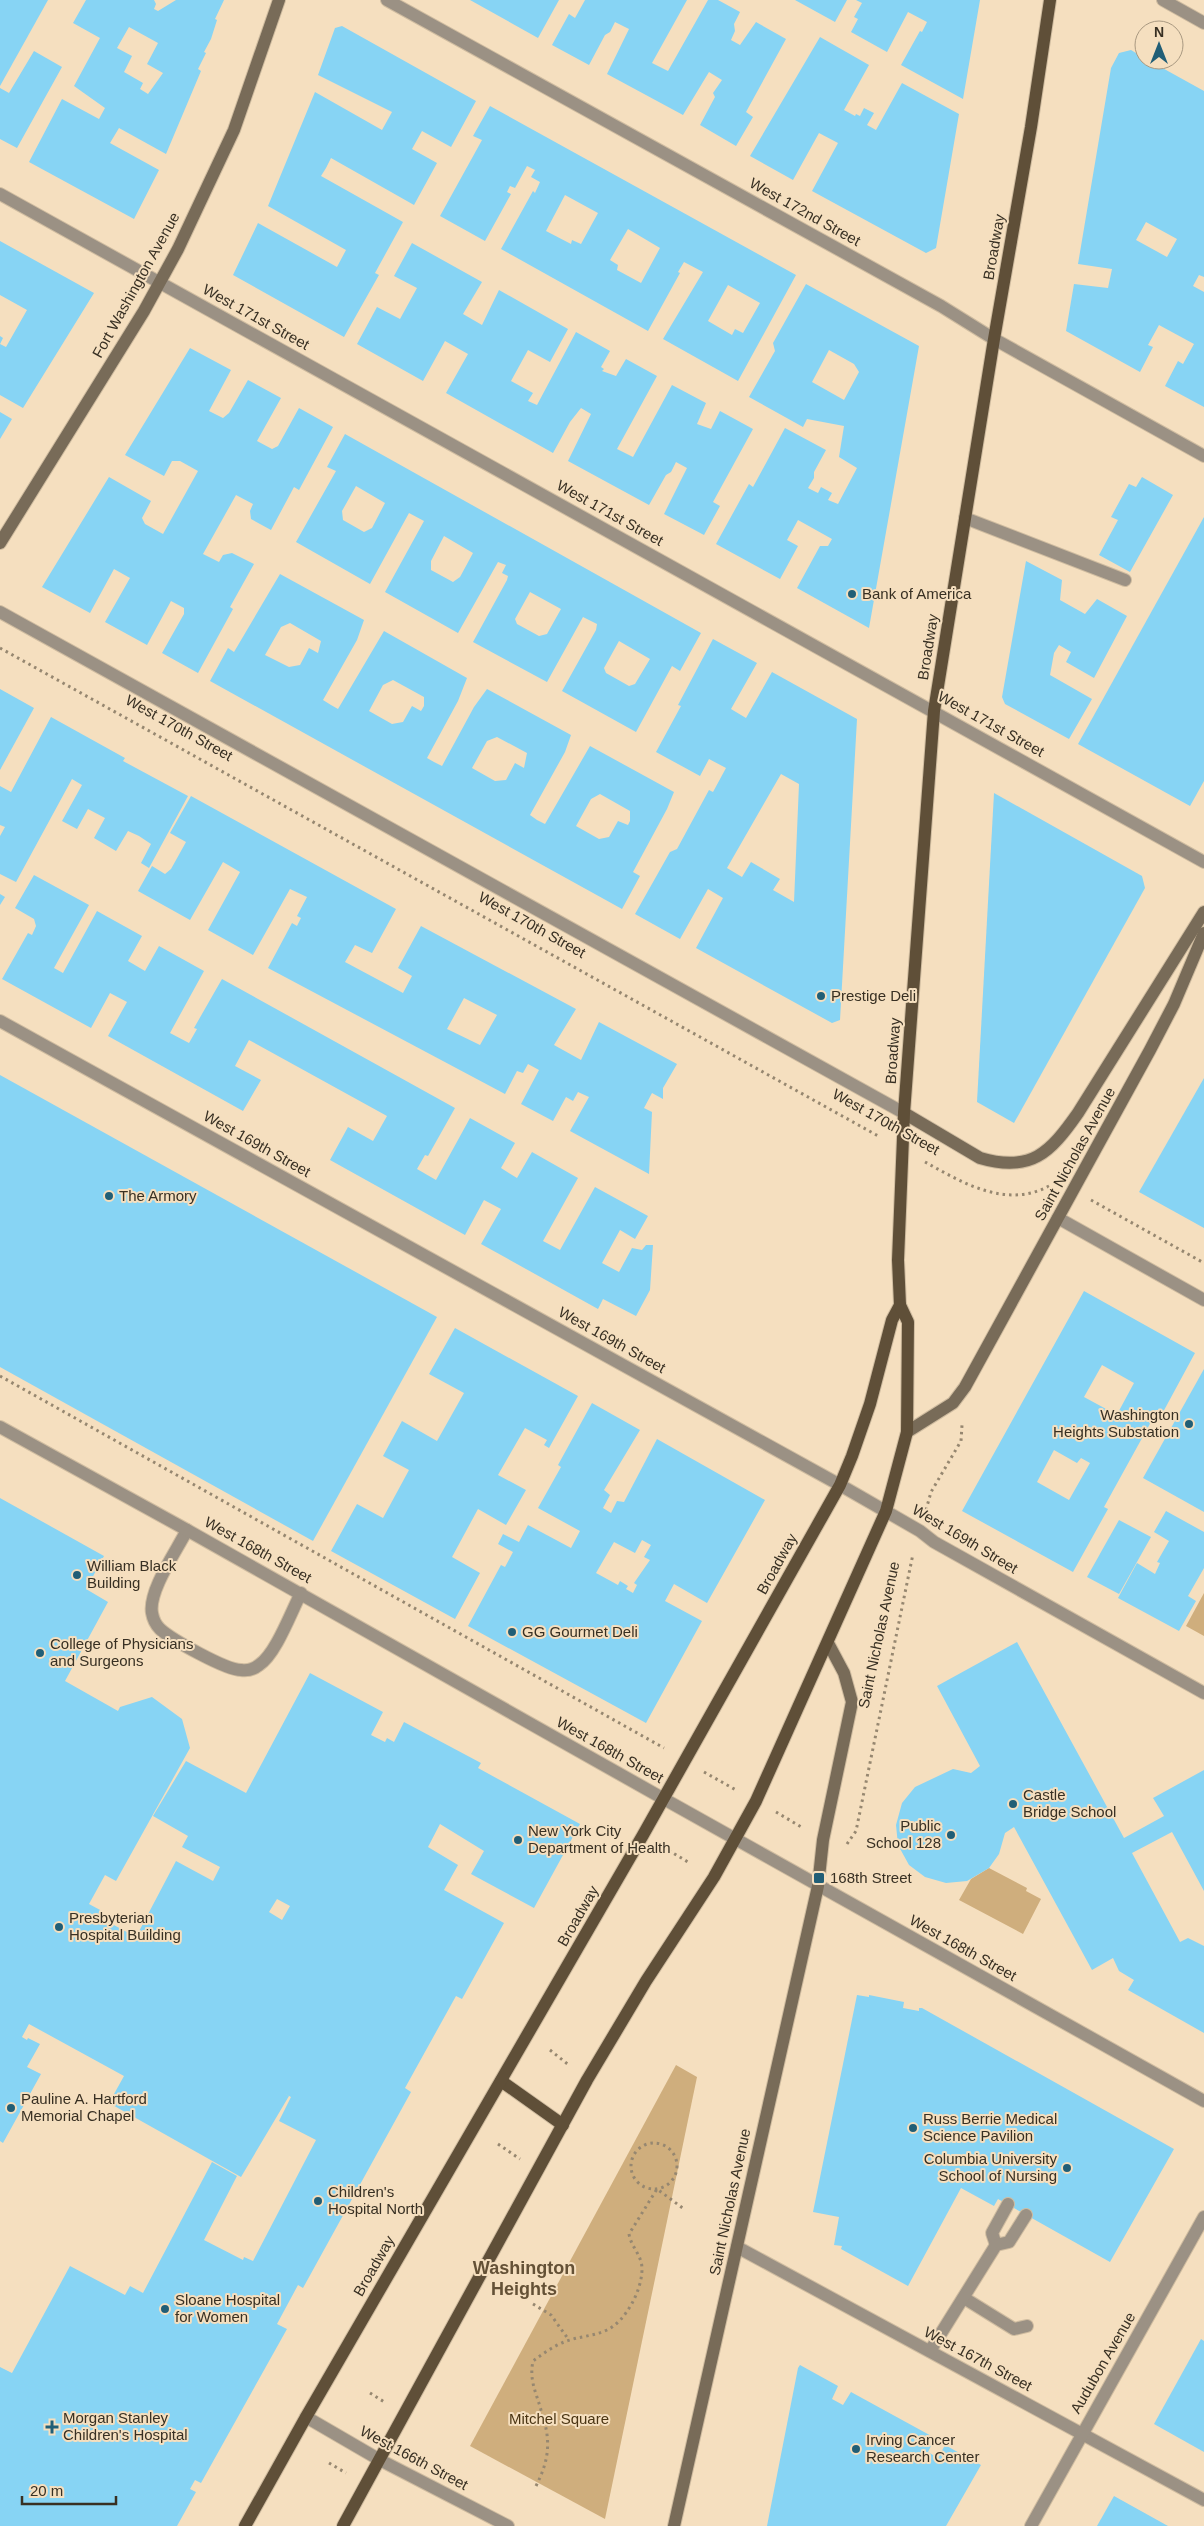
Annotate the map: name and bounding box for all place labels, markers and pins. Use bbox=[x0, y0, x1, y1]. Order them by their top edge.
place label: Bank of America bbox=[862, 585, 972, 602]
marker: Bank of America bbox=[846, 588, 858, 600]
place label: Prestige Deli bbox=[831, 987, 916, 1004]
marker: Prestige Deli bbox=[815, 990, 827, 1002]
place label: The Armory bbox=[119, 1187, 197, 1204]
marker: The Armory bbox=[103, 1190, 115, 1202]
place label: Washington Heights Substation bbox=[1053, 1406, 1179, 1440]
marker: Washington Heights Substation bbox=[1183, 1418, 1195, 1430]
place label: William Black Building bbox=[87, 1557, 177, 1591]
marker: William Black Building bbox=[71, 1569, 83, 1581]
place label: GG Gourmet Deli bbox=[522, 1623, 638, 1640]
marker: GG Gourmet Deli bbox=[506, 1626, 518, 1638]
place label: College of Physicians and Surgeons bbox=[50, 1635, 193, 1669]
marker: College of Physicians and Surgeons bbox=[34, 1647, 46, 1659]
place label: Castle Bridge School bbox=[1023, 1786, 1116, 1820]
marker: Castle Bridge School bbox=[1007, 1798, 1019, 1810]
place label: Public School 128 bbox=[866, 1817, 941, 1851]
place label: New York City Department of Health bbox=[528, 1822, 671, 1856]
marker: Public School 128 bbox=[945, 1829, 957, 1841]
marker: New York City Department of Health bbox=[512, 1834, 524, 1846]
place label: 168th Street bbox=[830, 1869, 913, 1886]
marker: 168th Street bbox=[812, 1871, 826, 1885]
place label: Presbyterian Hospital Building bbox=[69, 1909, 181, 1943]
marker: Presbyterian Hospital Building bbox=[53, 1921, 65, 1933]
place label: Pauline A. Hartford Memorial Chapel bbox=[21, 2090, 147, 2124]
marker: Pauline A. Hartford Memorial Chapel bbox=[5, 2102, 17, 2114]
place label: Russ Berrie Medical Science Pavilion bbox=[923, 2110, 1057, 2144]
marker: Russ Berrie Medical Science Pavilion bbox=[907, 2122, 919, 2134]
place label: Columbia University School of Nursing bbox=[924, 2150, 1057, 2184]
marker: Columbia University School of Nursing bbox=[1061, 2162, 1073, 2174]
place label: Children's Hospital North bbox=[328, 2183, 423, 2217]
marker: Children's Hospital North bbox=[312, 2195, 324, 2207]
place label: Sloane Hospital for Women bbox=[175, 2291, 280, 2325]
marker: Sloane Hospital for Women bbox=[159, 2303, 171, 2315]
place label: Morgan Stanley Children's Hospital bbox=[63, 2409, 188, 2443]
marker: Morgan Stanley Children's Hospital bbox=[45, 2420, 59, 2434]
place label: Irving Cancer Research Center bbox=[866, 2431, 979, 2465]
marker: Irving Cancer Research Center bbox=[850, 2443, 862, 2455]

